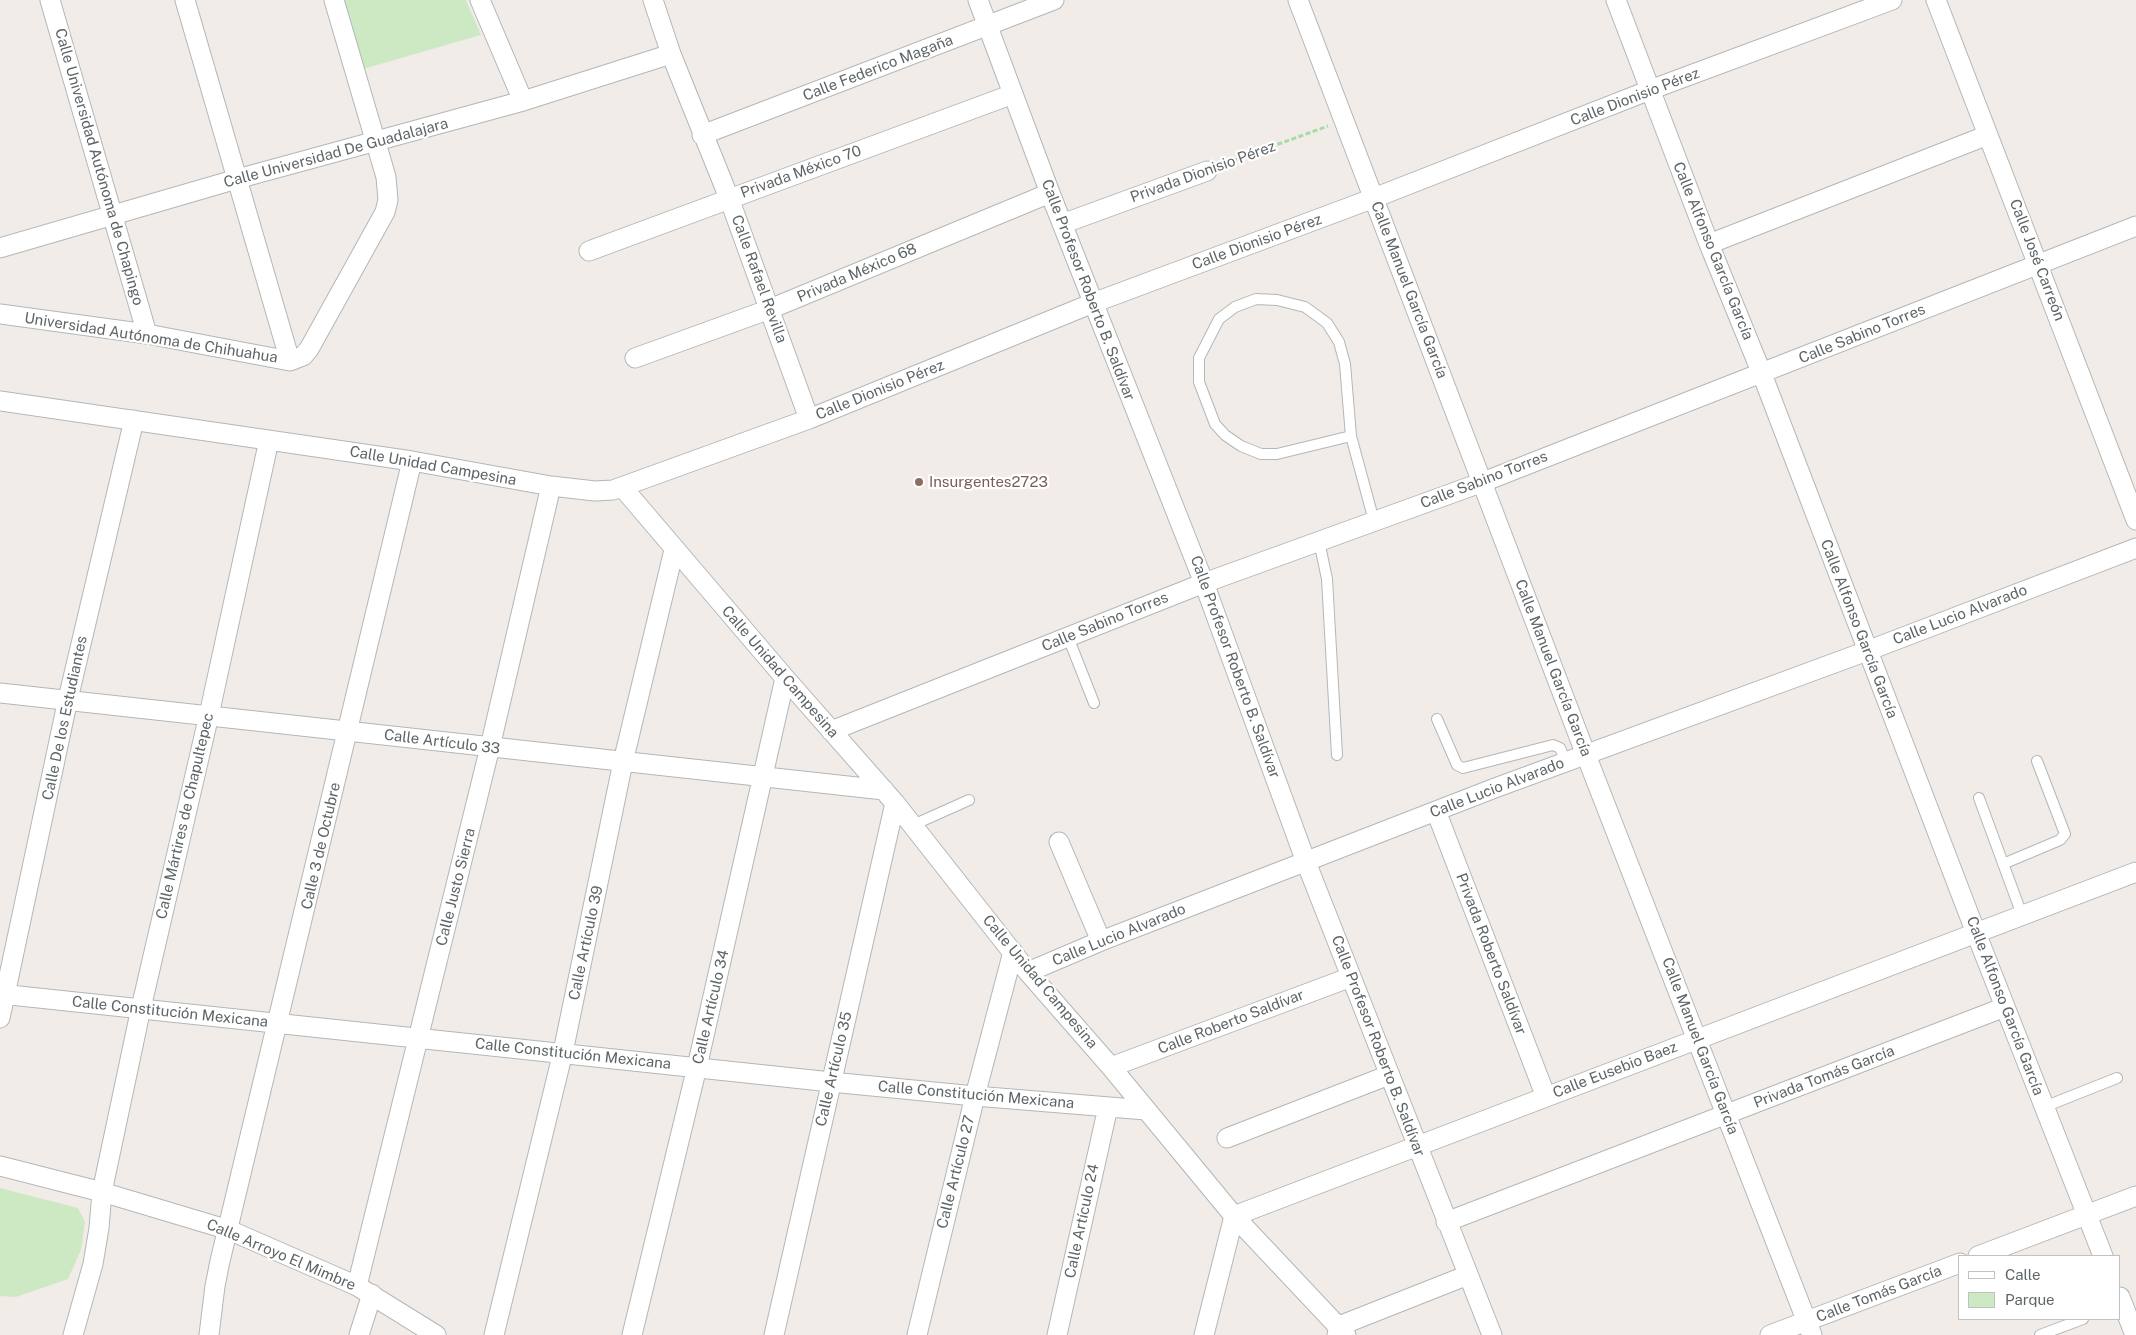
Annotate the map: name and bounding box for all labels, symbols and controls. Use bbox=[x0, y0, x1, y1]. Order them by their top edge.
street label: Calle Universidad Autónoma de Chapingo bbox=[51, 26, 147, 308]
street label: Calle Federico Magaña bbox=[800, 31, 956, 105]
street label: Calle Dionisio Pérez bbox=[1568, 64, 1702, 130]
street label: Calle Universidad De Guadalajara bbox=[222, 114, 450, 192]
street label: Privada Dionisio Pérez bbox=[1128, 137, 1278, 207]
street label: Privada México 70 bbox=[738, 142, 864, 202]
street label: Calle Alfonso García García bbox=[1669, 159, 1757, 343]
street label: Calle Profesor Roberto B. Saldívar bbox=[1037, 177, 1139, 403]
street label: Calle José Carreón bbox=[2006, 197, 2068, 323]
street label: Calle Manuel García García bbox=[1367, 199, 1451, 381]
street label: Calle Dionisio Pérez bbox=[1190, 210, 1324, 274]
street label: Calle Rafael Revilla bbox=[727, 213, 791, 345]
street label: Privada México 68 bbox=[794, 240, 920, 306]
street label: Calle Sabino Torres bbox=[1796, 300, 1928, 368]
street label: Universidad Autónoma de Chihuahua bbox=[23, 309, 279, 367]
street label: Calle Dionisio Pérez bbox=[813, 356, 947, 424]
street label: Calle Unidad Campesina bbox=[348, 442, 518, 490]
street label: Calle Sabino Torres bbox=[1418, 447, 1550, 513]
place label: Insurgentes2723 bbox=[929, 473, 1048, 491]
marker: Insurgentes2723 bbox=[913, 476, 925, 488]
street label: Calle Alfonso García García bbox=[1817, 537, 1901, 721]
street label: Calle Profesor Roberto B. Saldívar bbox=[1186, 553, 1284, 781]
street label: Calle Manuel García García bbox=[1511, 577, 1595, 759]
street label: Calle Lucio Alvarado bbox=[1890, 581, 2030, 649]
street label: Calle Sabino Torres bbox=[1039, 588, 1171, 656]
street label: Calle Unidad Campesina bbox=[718, 602, 842, 742]
street label: Calle De los Estudiantes bbox=[39, 634, 91, 802]
street label: Calle Mártires de Chapultepec bbox=[152, 711, 218, 921]
street label: Calle Artículo 33 bbox=[383, 726, 501, 758]
street label: Calle Lucio Alvarado bbox=[1427, 754, 1567, 822]
street label: Calle 3 de Octubre bbox=[298, 781, 344, 911]
street label: Calle Justo Sierra bbox=[433, 826, 479, 948]
street label: Privada Roberto Saldívar bbox=[1452, 871, 1530, 1037]
street label: Calle Artículo 39 bbox=[565, 884, 607, 1002]
street label: Calle Lucio Alvarado bbox=[1050, 900, 1188, 970]
street label: Calle Unidad Campesina bbox=[979, 911, 1101, 1053]
street label: Calle Alfonso García García bbox=[1963, 914, 2047, 1098]
street label: Calle Profesor Roberto B. Saldívar bbox=[1327, 933, 1429, 1159]
street label: Calle Artículo 34 bbox=[689, 948, 733, 1066]
street label: Calle Manuel García García bbox=[1658, 955, 1742, 1137]
street label: Calle Roberto Saldívar bbox=[1155, 986, 1307, 1058]
street label: Calle Constitución Mexicana bbox=[71, 993, 269, 1031]
street label: Calle Artículo 35 bbox=[812, 1010, 856, 1128]
street label: Calle Constitución Mexicana bbox=[474, 1035, 672, 1073]
street label: Calle Eusebio Baez bbox=[1550, 1038, 1680, 1102]
street label: Privada Tomás García bbox=[1751, 1042, 1897, 1112]
street label: Calle Constitución Mexicana bbox=[877, 1077, 1075, 1113]
street label: Calle Artículo 27 bbox=[933, 1114, 979, 1230]
street label: Calle Artículo 24 bbox=[1061, 1162, 1103, 1280]
street label: Calle Arroyo El Mimbre bbox=[204, 1215, 358, 1295]
legend bbox=[1958, 1255, 2121, 1320]
street label: Calle Tomás García bbox=[1814, 1262, 1944, 1326]
text: Calle bbox=[2005, 1266, 2041, 1283]
text: Parque bbox=[2005, 1291, 2055, 1308]

